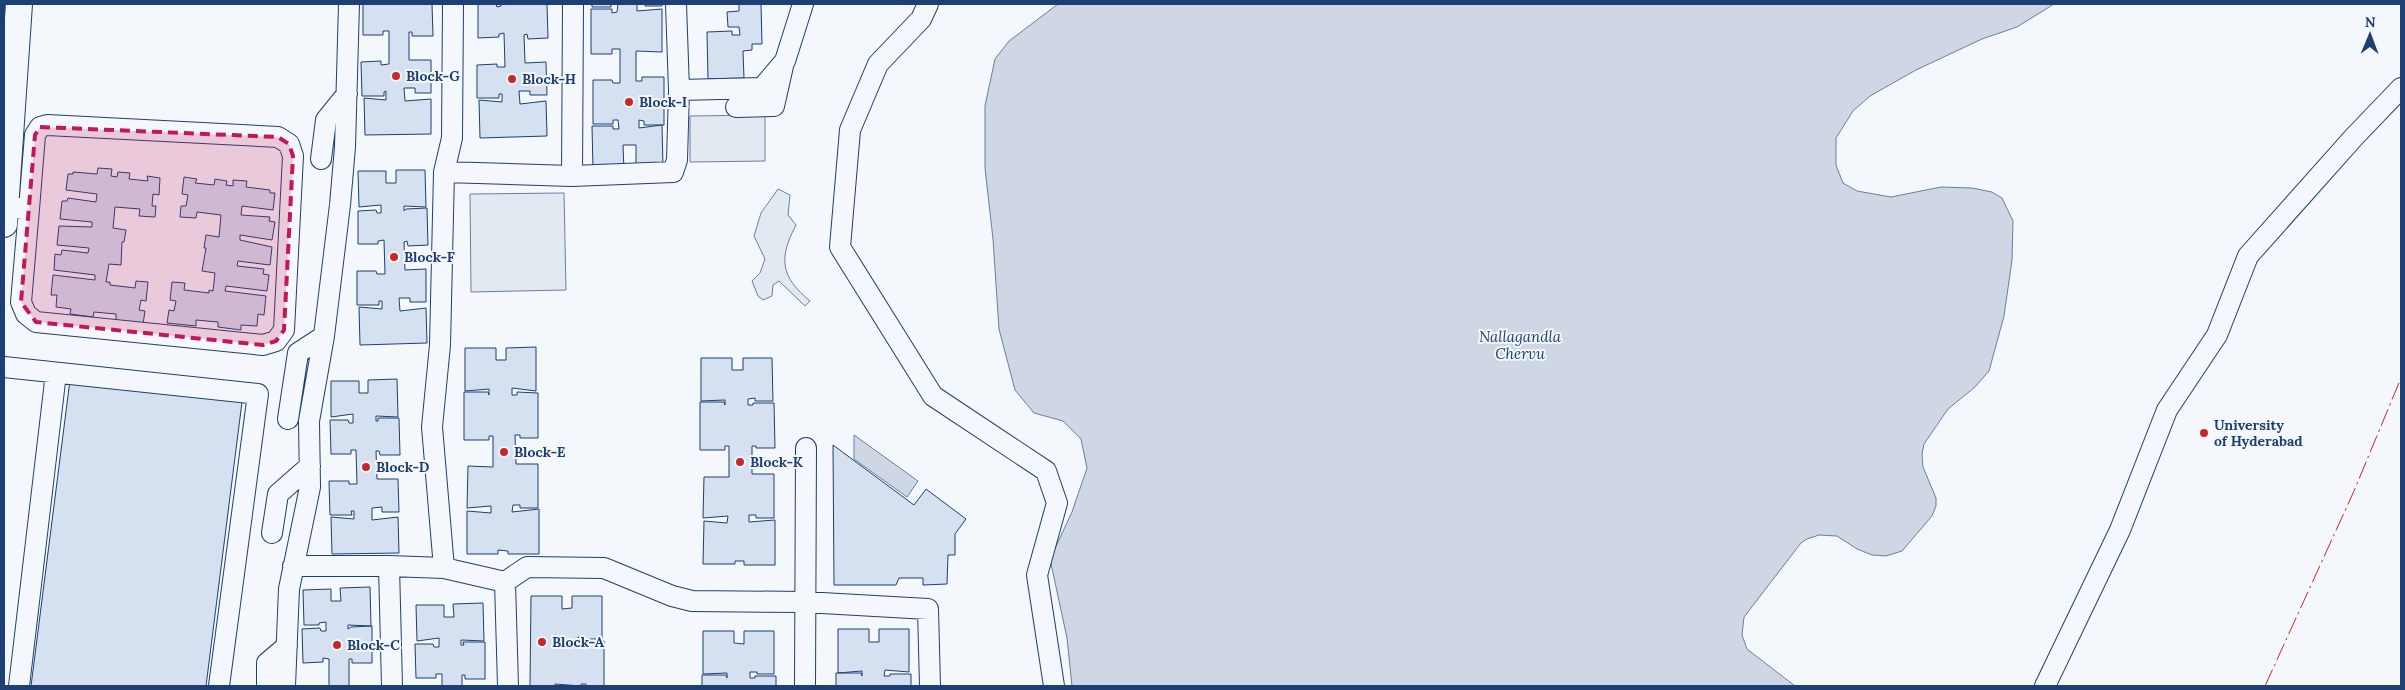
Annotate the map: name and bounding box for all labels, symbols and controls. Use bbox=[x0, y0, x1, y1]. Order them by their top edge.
north arrow bbox=[2345, 10, 2395, 60]
text: N bbox=[2365, 13, 2376, 31]
place label: Block-G bbox=[406, 67, 460, 85]
marker: Block-G bbox=[390, 70, 402, 82]
place label: Block-H bbox=[522, 70, 576, 88]
marker: Block-H bbox=[506, 73, 518, 85]
place label: Block-I bbox=[639, 93, 687, 111]
marker: Block-I bbox=[623, 96, 635, 108]
place label: Block-F bbox=[404, 248, 455, 266]
marker: Block-F bbox=[388, 251, 400, 263]
water label: Nallagandla Chervu bbox=[1479, 327, 1562, 363]
place label: University of Hyderabad bbox=[2214, 416, 2303, 450]
marker: University of Hyderabad bbox=[2198, 427, 2210, 439]
place label: Block-E bbox=[514, 443, 566, 461]
marker: Block-E bbox=[498, 446, 510, 458]
place label: Block-K bbox=[750, 453, 803, 471]
marker: Block-K bbox=[734, 456, 746, 468]
place label: Block-D bbox=[376, 458, 430, 476]
marker: Block-D bbox=[360, 461, 372, 473]
place label: Block-A bbox=[552, 633, 605, 651]
place label: Block-C bbox=[347, 636, 400, 654]
marker: Block-A bbox=[536, 636, 548, 648]
marker: Block-C bbox=[331, 639, 343, 651]

